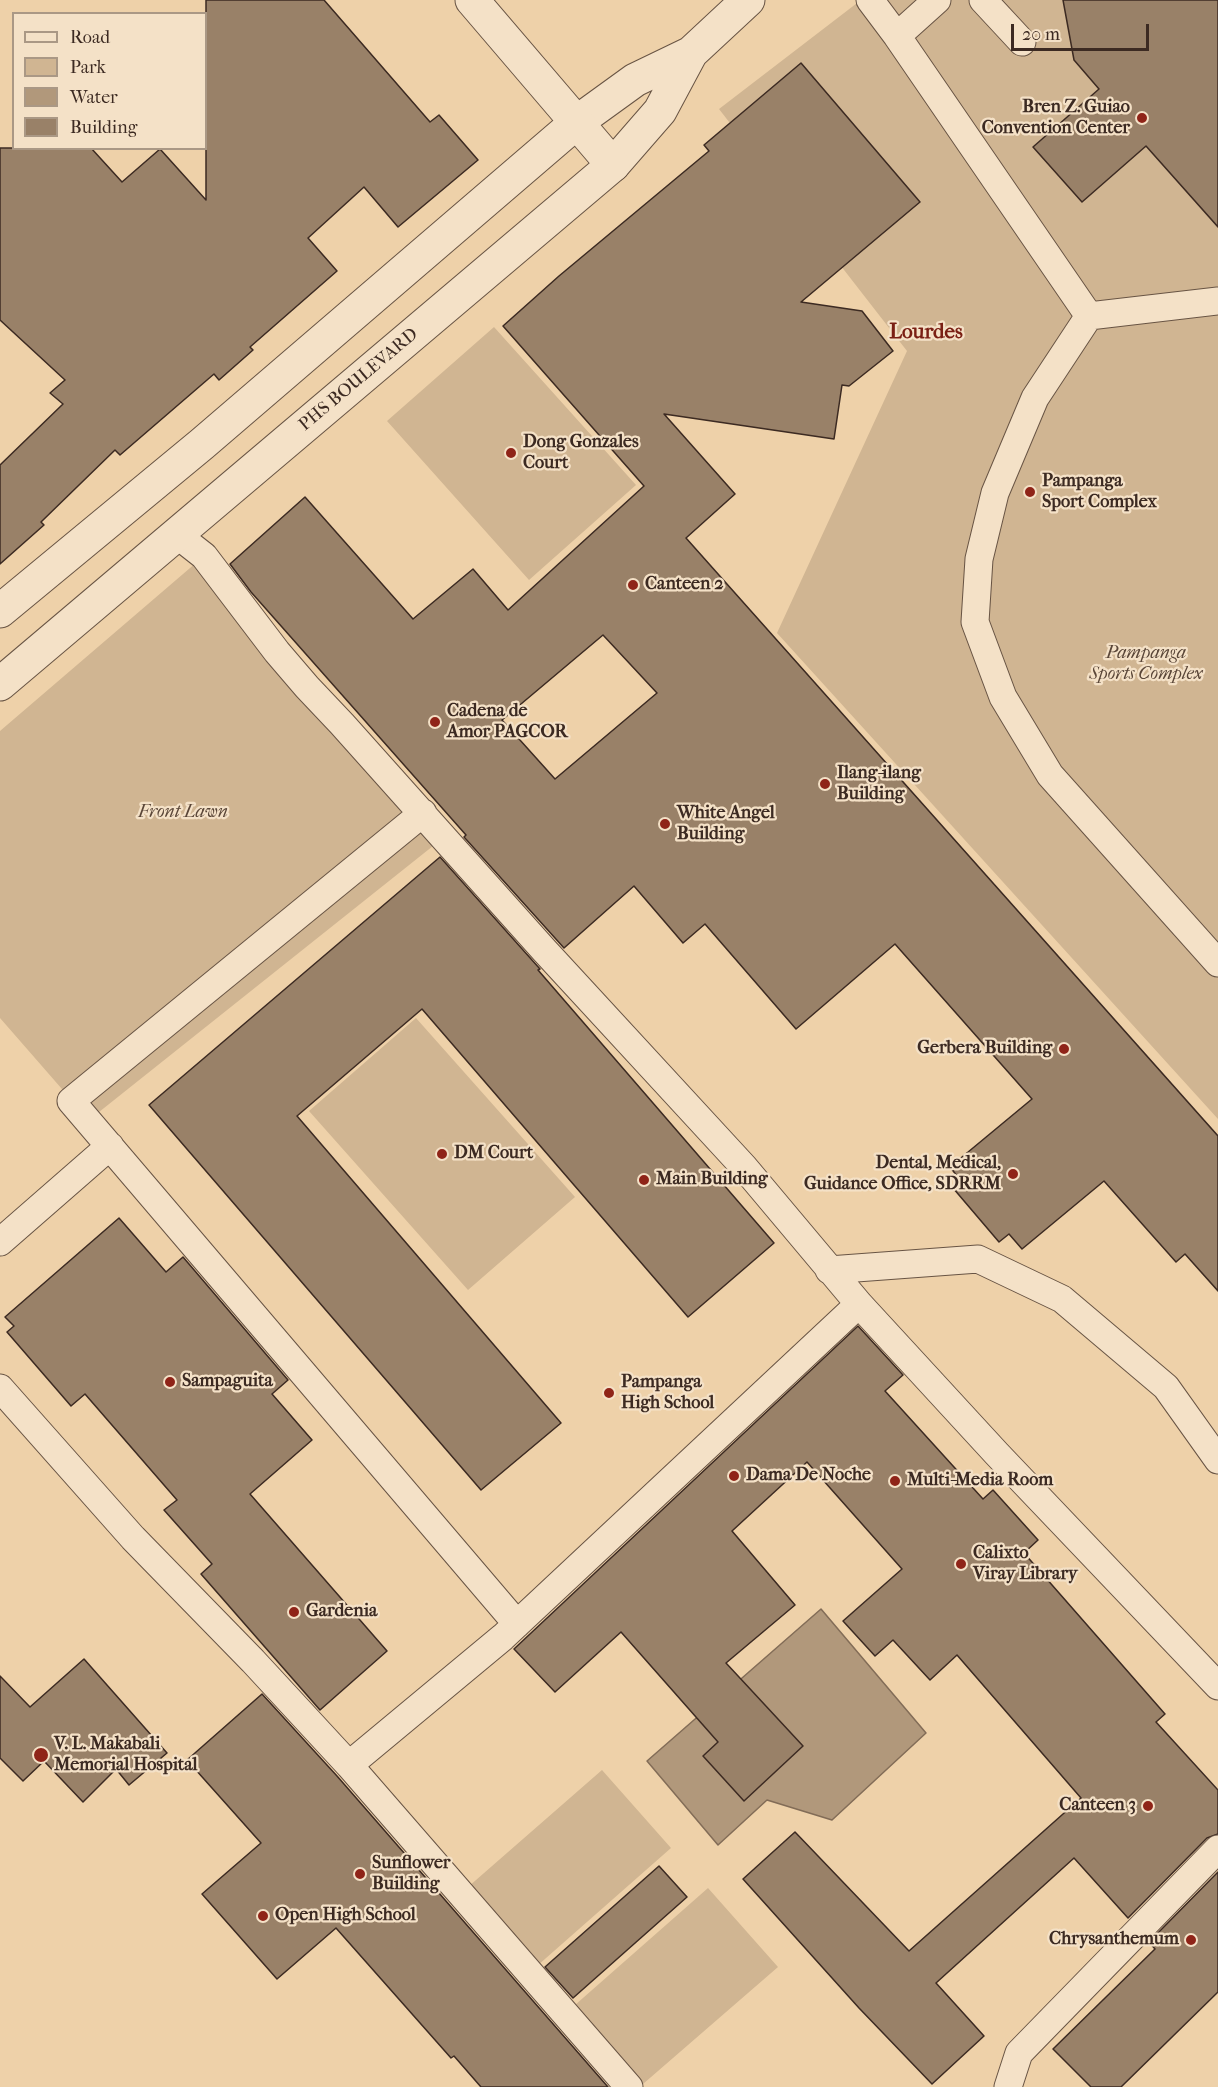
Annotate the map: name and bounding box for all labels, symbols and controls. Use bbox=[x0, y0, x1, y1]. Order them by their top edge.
legend bbox=[12, 12, 207, 150]
scale bar bbox=[1014, 12, 1152, 50]
text: 20 m bbox=[1022, 24, 1060, 45]
text: Road bbox=[70, 27, 110, 48]
text: Park bbox=[70, 57, 106, 78]
text: Water bbox=[70, 87, 118, 108]
place label: Bren Z. Guiao Convention Center bbox=[982, 97, 1130, 140]
marker: Bren Z. Guiao Convention Center bbox=[1135, 111, 1149, 125]
text: Building bbox=[70, 117, 137, 138]
district label: Lourdes bbox=[889, 320, 963, 346]
street label: PHS BOULEVARD bbox=[295, 324, 423, 436]
place label: Dong Gonzales Court bbox=[523, 432, 639, 474]
marker: Dong Gonzales Court bbox=[504, 446, 518, 460]
place label: Pampanga Sport Complex bbox=[1042, 471, 1157, 514]
marker: Pampanga Sport Complex bbox=[1023, 485, 1037, 499]
place label: Canteen 2 bbox=[645, 574, 724, 596]
marker: Canteen 2 bbox=[626, 578, 640, 592]
park label: Pampanga Sports Complex bbox=[1089, 643, 1203, 686]
place label: Cadena de Amor PAGCOR bbox=[447, 701, 568, 744]
marker: Cadena de Amor PAGCOR bbox=[428, 715, 442, 729]
place label: Ilang-ilang Building bbox=[837, 763, 921, 806]
marker: Ilang-ilang Building bbox=[818, 777, 832, 791]
park label: Front Lawn bbox=[138, 802, 228, 824]
place label: White Angel Building bbox=[677, 803, 775, 846]
marker: White Angel Building bbox=[658, 817, 672, 831]
place label: Gerbera Building bbox=[917, 1038, 1052, 1060]
marker: Gerbera Building bbox=[1057, 1042, 1071, 1056]
place label: DM Court bbox=[454, 1143, 533, 1165]
marker: DM Court bbox=[435, 1147, 449, 1161]
place label: Dental, Medical, Guidance Office, SDRRM bbox=[804, 1153, 1001, 1196]
marker: Dental, Medical, Guidance Office, SDRRM bbox=[1006, 1167, 1020, 1181]
place label: Main Building bbox=[656, 1169, 768, 1191]
marker: Main Building bbox=[637, 1173, 651, 1187]
place label: Sampaguita bbox=[182, 1371, 273, 1393]
place label: Pampanga High School bbox=[621, 1372, 714, 1414]
marker: Sampaguita bbox=[163, 1375, 177, 1389]
marker: Pampanga High School bbox=[602, 1386, 616, 1400]
place label: Dama De Noche bbox=[746, 1465, 871, 1487]
marker: Dama De Noche bbox=[727, 1469, 741, 1483]
place label: Multi-Media Room bbox=[907, 1470, 1053, 1492]
marker: Multi-Media Room bbox=[888, 1474, 902, 1488]
place label: Calixto Viray Library bbox=[973, 1543, 1078, 1586]
marker: Calixto Viray Library bbox=[954, 1557, 968, 1571]
place label: Gardenia bbox=[306, 1601, 377, 1623]
marker: Gardenia bbox=[287, 1605, 301, 1619]
place label: V. L. Makabali Memorial Hospital bbox=[54, 1734, 198, 1776]
marker: V. L. Makabali Memorial Hospital bbox=[32, 1746, 50, 1764]
place label: Canteen 3 bbox=[1059, 1795, 1136, 1817]
marker: Canteen 3 bbox=[1141, 1799, 1155, 1813]
place label: Sunflower Building bbox=[372, 1853, 451, 1896]
marker: Sunflower Building bbox=[353, 1867, 367, 1881]
place label: Open High School bbox=[275, 1905, 416, 1927]
marker: Open High School bbox=[256, 1909, 270, 1923]
place label: Chrysanthemum bbox=[1049, 1929, 1179, 1951]
marker: Chrysanthemum bbox=[1184, 1933, 1198, 1947]

